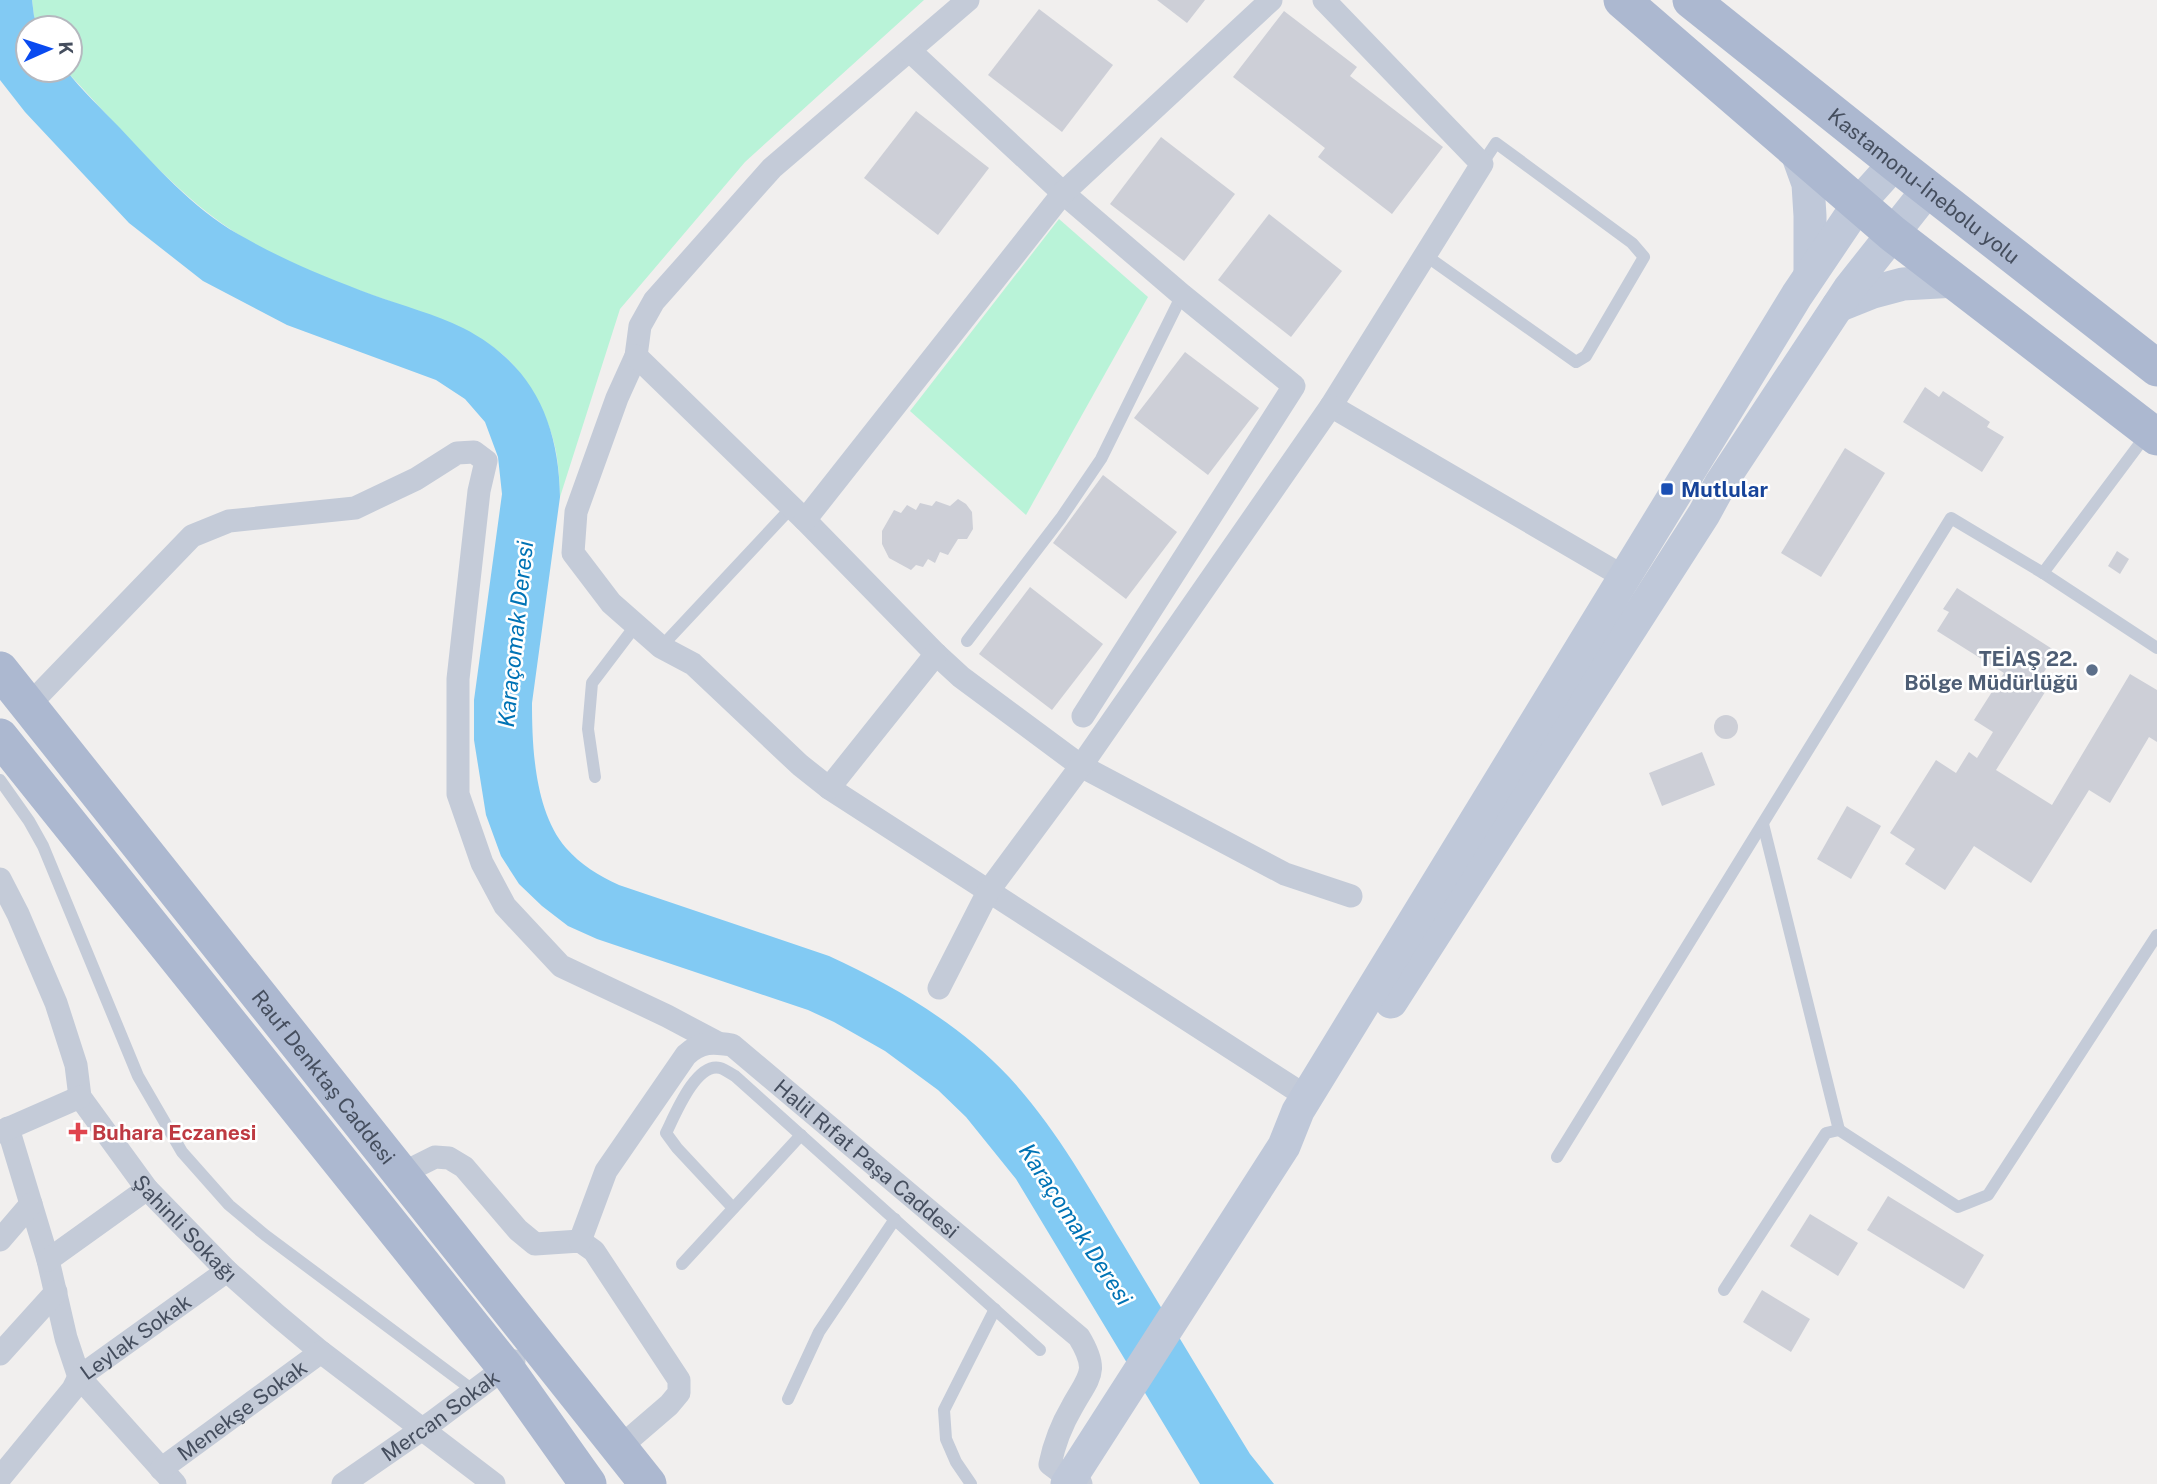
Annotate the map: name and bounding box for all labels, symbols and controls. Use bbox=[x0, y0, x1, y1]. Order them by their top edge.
north arrow bbox=[14, 14, 84, 84]
text: K bbox=[55, 41, 77, 56]
street label: Kastamonu-İnebolu yolu bbox=[1823, 102, 2025, 269]
place label: Mutlular bbox=[1681, 477, 1769, 502]
marker: Mutlular bbox=[1659, 481, 1675, 497]
water label: Karaçomak Deresi bbox=[492, 539, 538, 729]
place label: TEİAŞ 22. Bölge Müdürlüğü bbox=[1904, 646, 2078, 695]
marker: TEİAŞ 22. Bölge Müdürlüğü bbox=[2084, 662, 2100, 678]
street label: Rauf Denktaş Caddesi bbox=[247, 985, 401, 1169]
street label: Halil Rıfat Paşa Caddesi bbox=[769, 1074, 964, 1243]
place label: Buhara Eczanesi bbox=[92, 1120, 256, 1145]
marker: Buhara Eczanesi bbox=[70, 1124, 86, 1140]
water label: Karaçomak Deresi bbox=[1014, 1138, 1138, 1310]
street label: Şahinli Sokağı bbox=[128, 1170, 242, 1287]
street label: Leylak Sokak bbox=[75, 1288, 196, 1385]
street label: Menekşe Sokak bbox=[172, 1354, 312, 1466]
street label: Mercan Sokak bbox=[376, 1364, 504, 1466]

